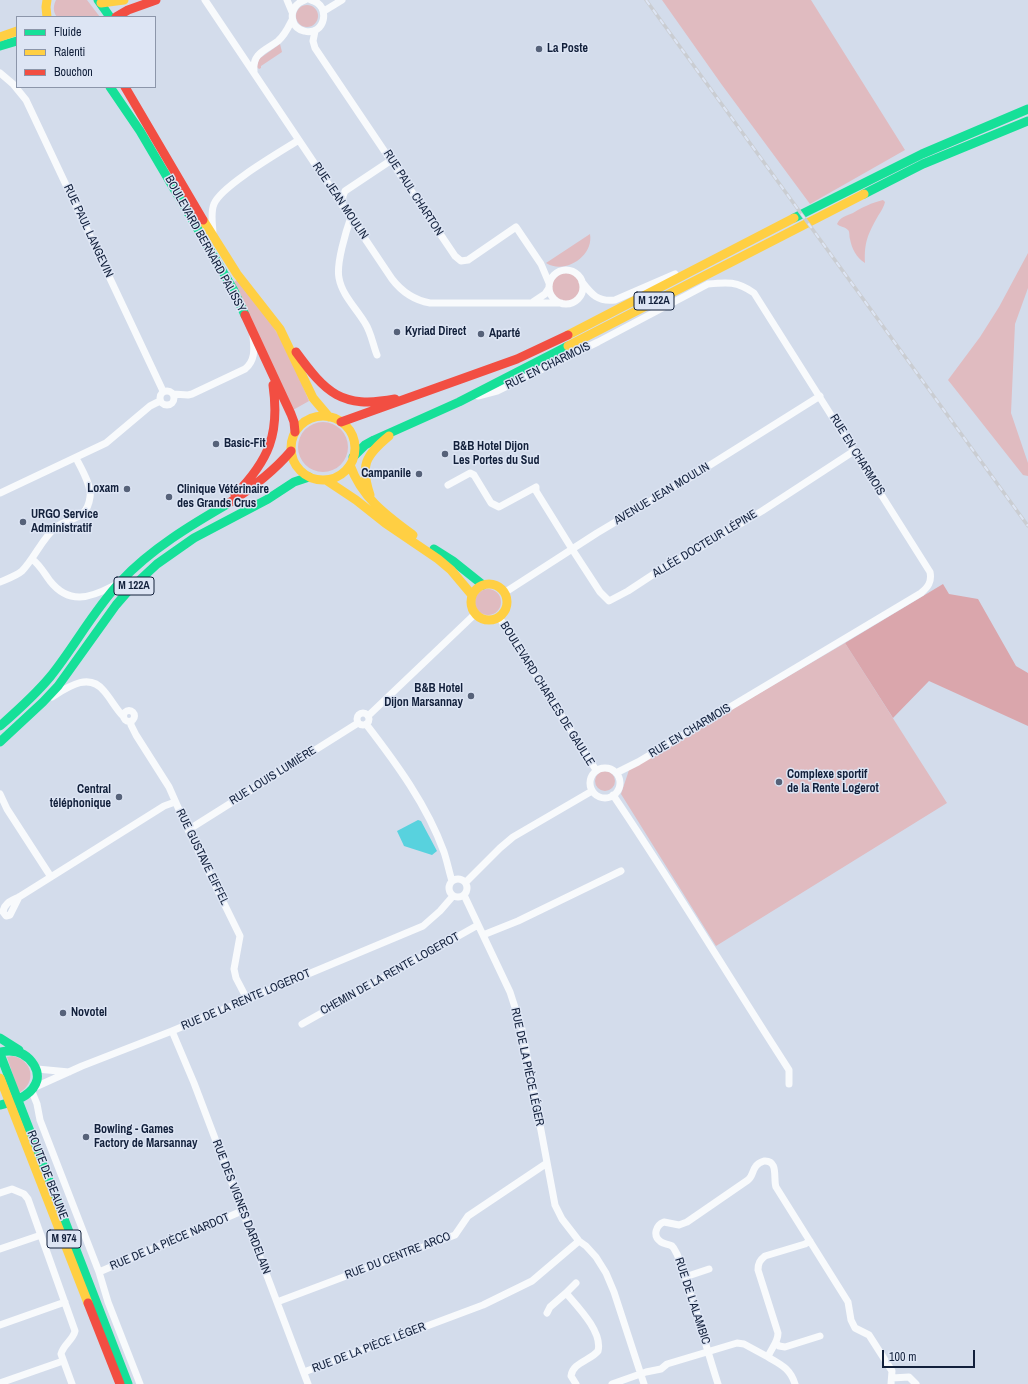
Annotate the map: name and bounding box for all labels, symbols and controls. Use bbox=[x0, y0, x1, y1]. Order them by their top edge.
legend bbox=[16, 16, 156, 88]
text: Fluide bbox=[54, 24, 81, 40]
place label: La Poste bbox=[547, 42, 588, 56]
text: Ralenti bbox=[54, 44, 85, 60]
marker: La Poste bbox=[534, 44, 544, 54]
text: Bouchon bbox=[54, 64, 93, 80]
street label: RUE PAUL CHARTON bbox=[380, 147, 446, 239]
street label: RUE JEAN MOULIN bbox=[309, 160, 371, 242]
street label: BOULEVARD BERNARD PALISSY bbox=[161, 173, 249, 315]
street label: RUE PAUL LANGEVIN bbox=[60, 182, 116, 280]
road number: M 122A bbox=[634, 292, 674, 310]
place label: Kyriad Direct bbox=[405, 325, 466, 339]
marker: Kyriad Direct bbox=[392, 327, 402, 337]
place label: Aparté bbox=[489, 327, 520, 341]
marker: Aparté bbox=[476, 329, 486, 339]
street label: RUE EN CHARMOIS bbox=[503, 339, 593, 393]
street label: RUE EN CHARMOIS bbox=[826, 412, 888, 498]
place label: Basic-Fit bbox=[224, 437, 266, 451]
marker: Basic-Fit bbox=[211, 439, 221, 449]
place label: B&B Hotel Dijon Les Portes du Sud bbox=[453, 440, 539, 468]
marker: B&B Hotel Dijon Les Portes du Sud bbox=[440, 449, 450, 459]
street label: AVENUE JEAN MOULIN bbox=[612, 460, 712, 528]
place label: Campanile bbox=[361, 467, 411, 481]
marker: Campanile bbox=[414, 469, 424, 479]
place label: Loxam bbox=[87, 482, 119, 496]
place label: Clinique Vétérinaire des Grands Crus bbox=[177, 483, 269, 511]
marker: Loxam bbox=[122, 484, 132, 494]
marker: Clinique Vétérinaire des Grands Crus bbox=[164, 492, 174, 502]
street label: ALLÉE DOCTEUR LÉPINE bbox=[650, 507, 760, 581]
place label: URGO Service Administratif bbox=[31, 508, 98, 536]
marker: URGO Service Administratif bbox=[18, 517, 28, 527]
road number: M 122A bbox=[114, 577, 154, 595]
street label: BOULEVARD CHARLES DE GAULLE bbox=[497, 619, 597, 769]
place label: B&B Hotel Dijon Marsannay bbox=[384, 682, 463, 710]
marker: B&B Hotel Dijon Marsannay bbox=[466, 691, 476, 701]
street label: RUE EN CHARMOIS bbox=[646, 701, 734, 761]
street label: RUE LOUIS LUMIÈRE bbox=[227, 744, 319, 808]
place label: Complexe sportif de la Rente Logerot bbox=[787, 768, 879, 796]
marker: Complexe sportif de la Rente Logerot bbox=[774, 777, 784, 787]
place label: Central téléphonique bbox=[50, 783, 111, 811]
marker: Central téléphonique bbox=[114, 792, 124, 802]
street label: RUE GUSTAVE EIFFEL bbox=[172, 807, 232, 907]
street label: CHEMIN DE LA RENTE LOGEROT bbox=[318, 930, 462, 1018]
street label: RUE DE LA RENTE LOGEROT bbox=[179, 966, 313, 1034]
place label: Novotel bbox=[71, 1006, 107, 1020]
street label: RUE DE LA PIÈCE LÉGER bbox=[507, 1007, 547, 1127]
marker: Novotel bbox=[58, 1008, 68, 1018]
place label: Bowling - Games Factory de Marsannay bbox=[94, 1123, 197, 1151]
street label: ROUTE DE BEAUNE bbox=[23, 1129, 71, 1221]
marker: Bowling - Games Factory de Marsannay bbox=[81, 1132, 91, 1142]
street label: RUE DES VIGNES DARDELAIN bbox=[209, 1138, 273, 1276]
street label: RUE DE LA PIÈCE NARDOT bbox=[108, 1210, 232, 1274]
street label: RUE DU CENTRE ARCO bbox=[343, 1229, 453, 1283]
road number: M 974 bbox=[47, 1230, 81, 1248]
street label: RUE DE L'ALAMBIC bbox=[671, 1256, 713, 1346]
street label: RUE DE LA PIÈCE LÉGER bbox=[310, 1320, 428, 1376]
scale bar bbox=[884, 1342, 977, 1368]
text: 100 m bbox=[889, 1349, 916, 1365]

